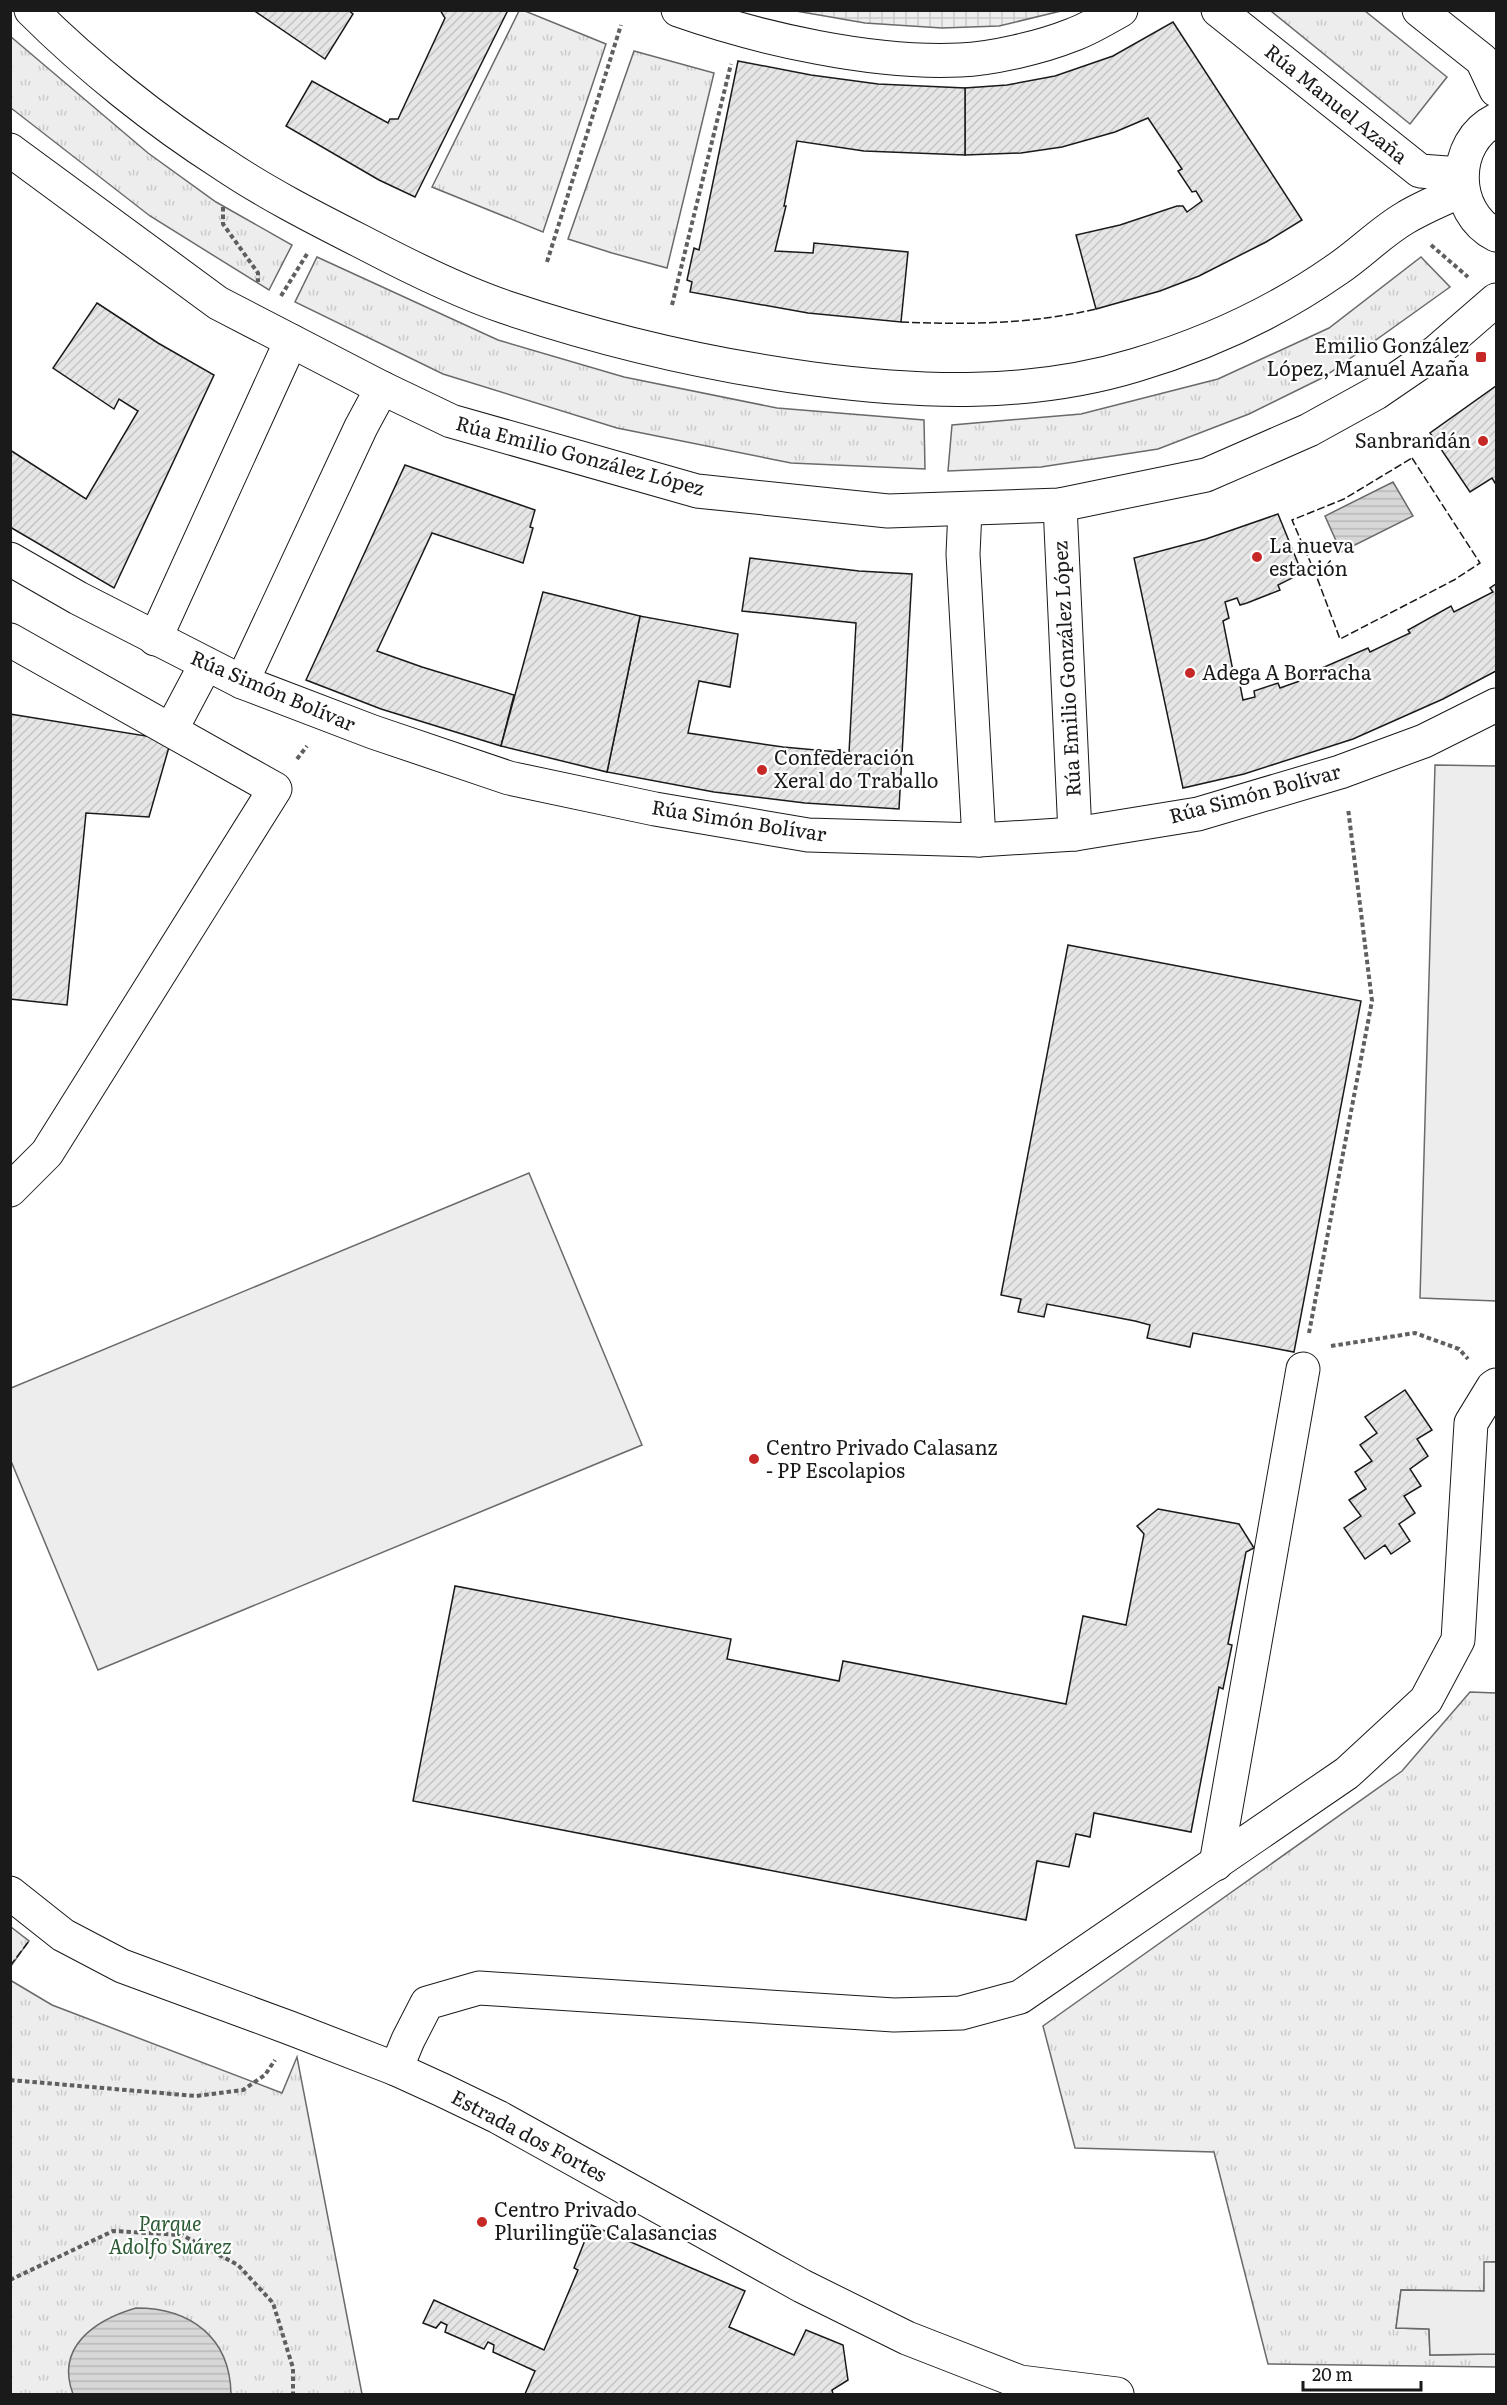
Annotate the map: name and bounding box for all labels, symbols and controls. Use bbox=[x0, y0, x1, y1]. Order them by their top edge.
street label: Rúa Manuel Azaña bbox=[1259, 35, 1415, 170]
place label: Emilio González López, Manuel Azaña bbox=[1266, 329, 1469, 382]
marker: Emilio González López, Manuel Azaña bbox=[1474, 350, 1488, 364]
street label: Rúa Emilio González López bbox=[453, 406, 708, 502]
place label: Sanbrandán bbox=[1355, 424, 1471, 454]
marker: Sanbrandán bbox=[1476, 434, 1490, 448]
place label: La nueva estación bbox=[1269, 529, 1355, 582]
street label: Rúa Emilio González López bbox=[1043, 540, 1087, 798]
marker: La nueva estación bbox=[1250, 550, 1264, 564]
street label: Rúa Simón Bolívar bbox=[187, 641, 361, 738]
place label: Adega A Borracha bbox=[1202, 656, 1372, 686]
marker: Adega A Borracha bbox=[1183, 666, 1197, 680]
place label: Confederación Xeral do Traballo bbox=[774, 741, 939, 794]
street label: Rúa Simón Bolívar bbox=[1165, 755, 1344, 829]
marker: Confederación Xeral do Traballo bbox=[755, 763, 769, 777]
street label: Rúa Simón Bolívar bbox=[650, 790, 829, 848]
place label: Centro Privado Calasanz - PP Escolapios bbox=[766, 1431, 998, 1484]
marker: Centro Privado Calasanz - PP Escolapios bbox=[747, 1452, 761, 1466]
street label: Estrada dos Fortes bbox=[447, 2081, 613, 2188]
place label: Centro Privado Plurilingüe Calasancias bbox=[494, 2193, 717, 2246]
park label: Parque Adolfo Suárez bbox=[109, 2207, 232, 2260]
marker: Centro Privado Plurilingüe Calasancias bbox=[475, 2215, 489, 2229]
scale bar bbox=[1303, 2354, 1422, 2392]
text: 20 m bbox=[1312, 2360, 1353, 2387]

